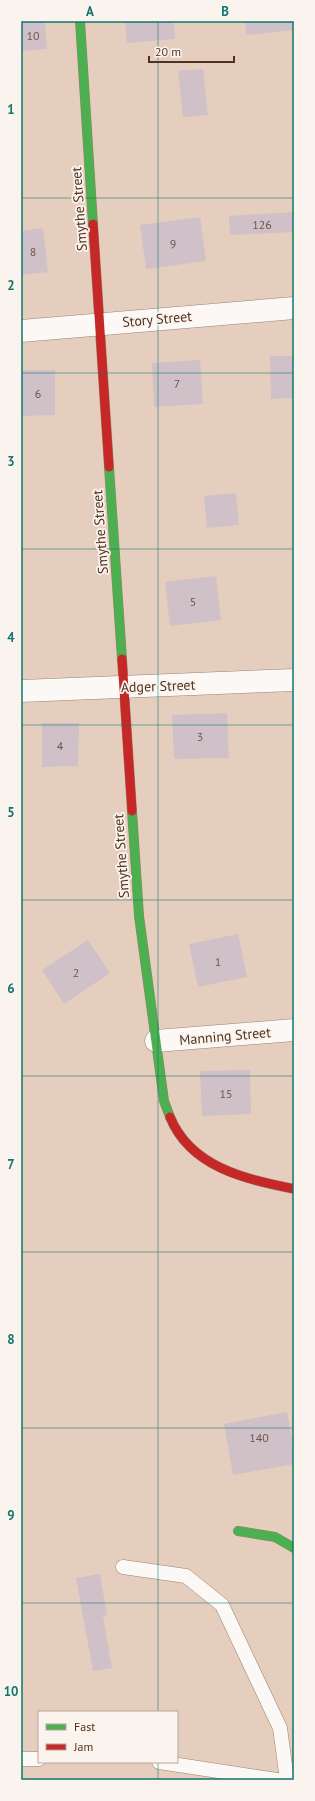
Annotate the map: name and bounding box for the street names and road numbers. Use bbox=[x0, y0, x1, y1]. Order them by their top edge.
street label: Smythe Street bbox=[67, 166, 91, 252]
street label: Story Street bbox=[121, 307, 193, 331]
street label: Smythe Street bbox=[88, 489, 112, 575]
street label: Adger Street bbox=[120, 676, 196, 696]
street label: Smythe Street bbox=[109, 813, 133, 899]
street label: Manning Street bbox=[179, 1023, 272, 1049]

